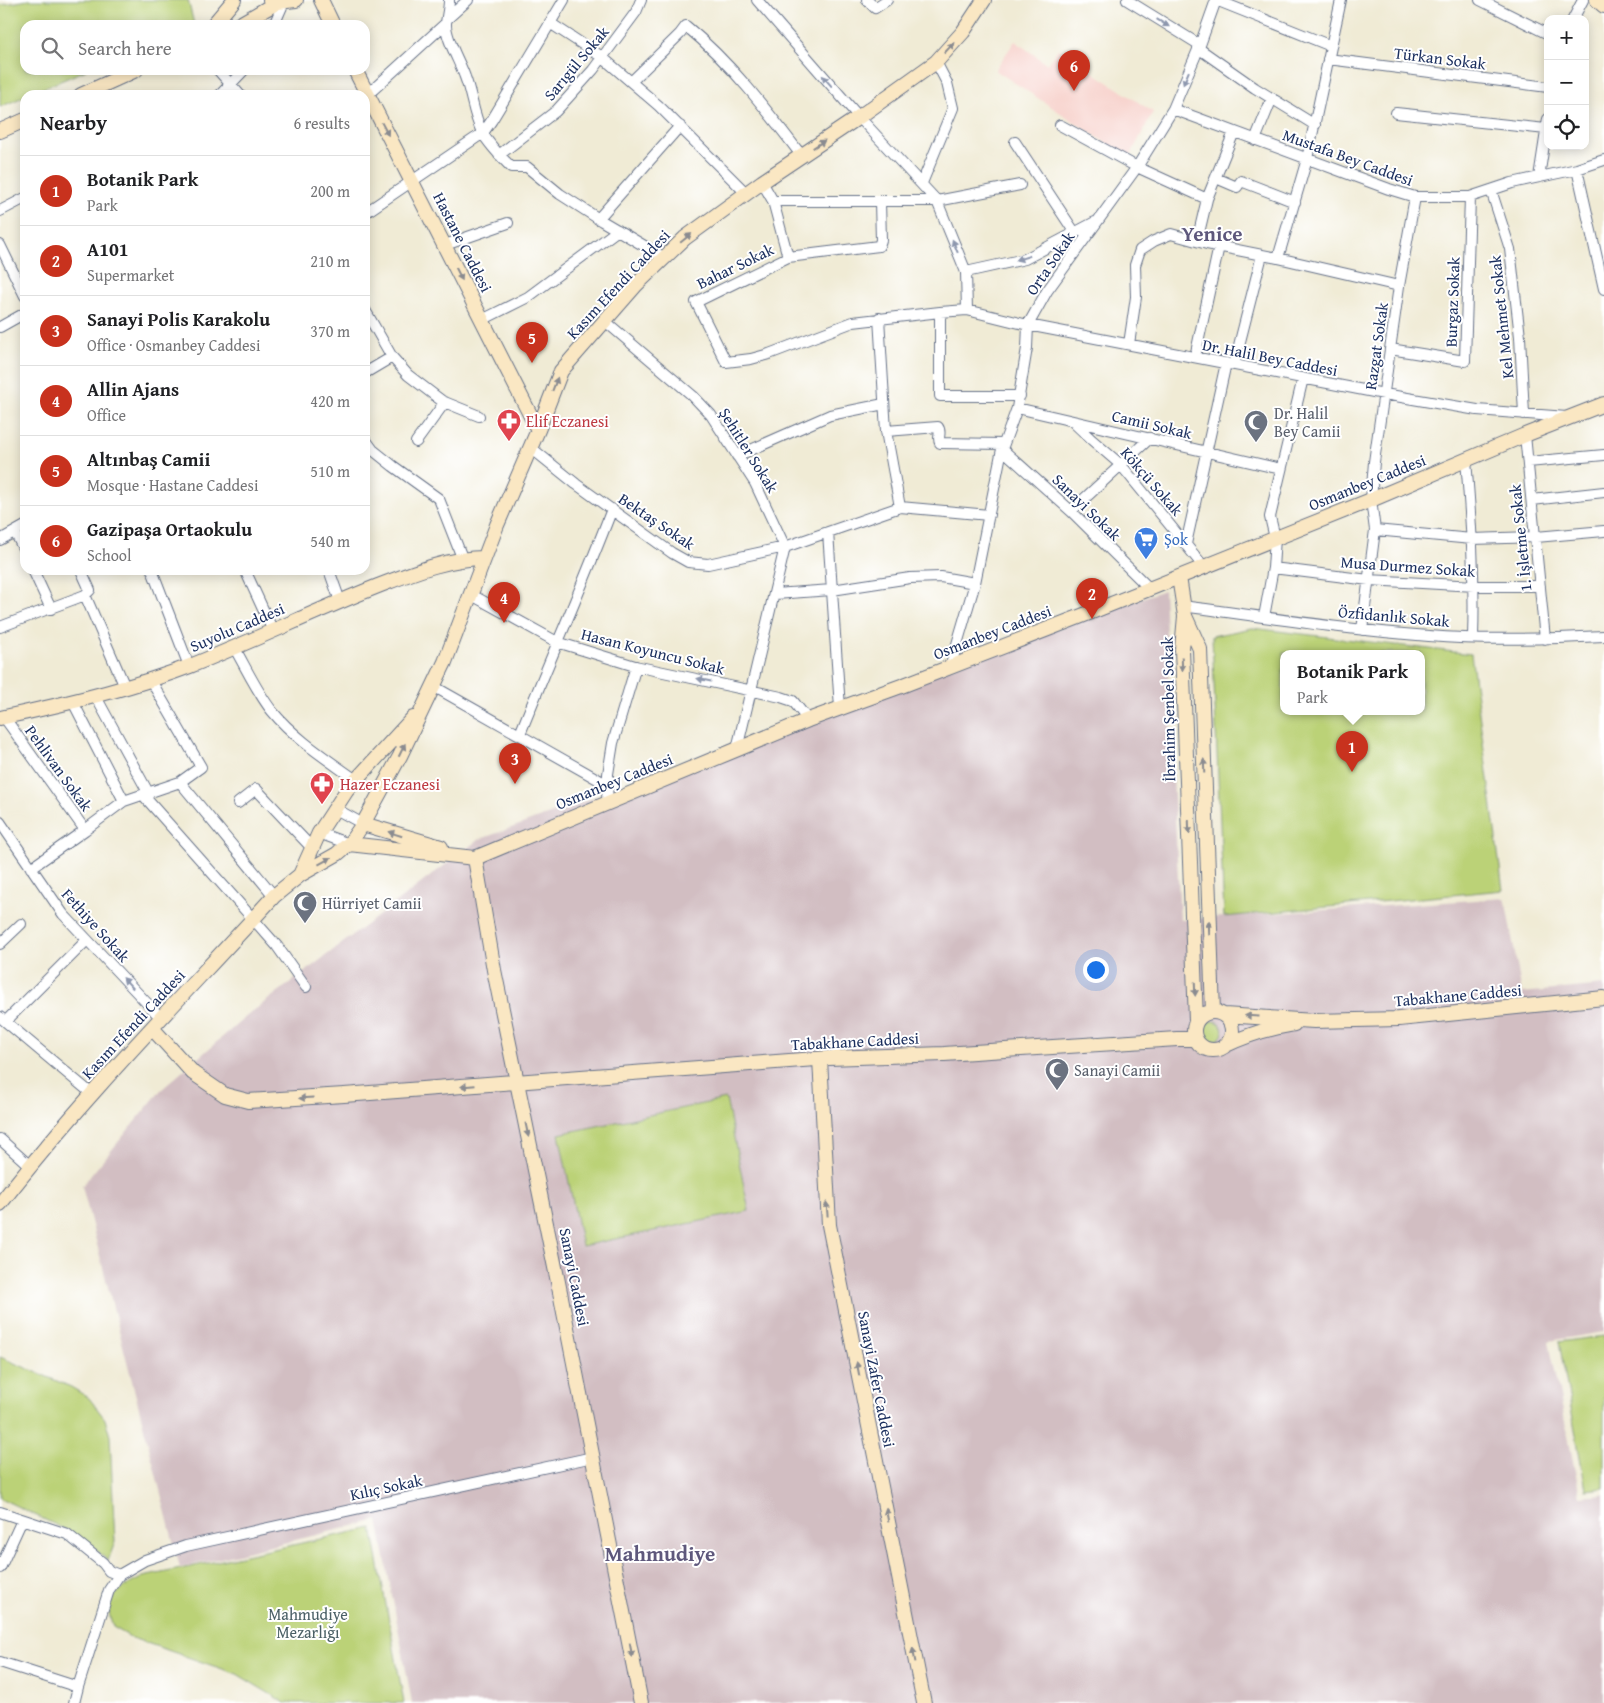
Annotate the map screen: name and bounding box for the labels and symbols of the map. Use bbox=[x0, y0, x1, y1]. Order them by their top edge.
one-way arrow bbox=[1157, 18, 1170, 27]
street label: Sarıgül Sokak bbox=[538, 20, 615, 106]
street label: Türkan Sokak bbox=[1393, 40, 1488, 76]
one-way arrow bbox=[943, 42, 955, 54]
pin: 6 bbox=[1058, 50, 1090, 91]
one-way arrow bbox=[1181, 71, 1189, 85]
one-way arrow bbox=[821, 75, 833, 87]
one-way arrow bbox=[381, 122, 389, 136]
street label: Mustafa Bey Caddesi bbox=[1279, 122, 1417, 192]
one-way arrow bbox=[812, 139, 825, 149]
street label: Hastane Caddesi bbox=[427, 188, 499, 297]
district label: Yenice bbox=[1182, 218, 1243, 249]
street label: Kasım Efendi Caddesi bbox=[561, 223, 676, 344]
street label: Orta Sokak bbox=[1020, 225, 1081, 300]
one-way arrow bbox=[679, 233, 692, 244]
street label: Bahar Sokak bbox=[692, 237, 778, 295]
one-way arrow bbox=[951, 239, 959, 253]
street label: Kel Mehmet Sokak bbox=[1482, 253, 1519, 380]
one-way arrow bbox=[1016, 255, 1031, 263]
street label: Burgaz Sokak bbox=[1438, 256, 1466, 347]
one-way arrow bbox=[455, 267, 463, 281]
street label: Razgat Sokak bbox=[1358, 300, 1394, 391]
pin: 5 bbox=[516, 322, 548, 363]
street label: Dr. Halil Bey Caddesi bbox=[1200, 332, 1340, 382]
one-way arrow bbox=[551, 376, 559, 391]
place label: Dr. Halil Bey Camii bbox=[1274, 401, 1341, 443]
street label: Şehitler Sokak bbox=[713, 403, 785, 498]
street label: Camii Sokak bbox=[1110, 403, 1195, 445]
pharmacy icon: Elif Eczanesi bbox=[496, 408, 522, 442]
place label: Elif Eczanesi bbox=[526, 409, 609, 433]
mosque icon: Dr. Halil Bey Camii bbox=[1243, 409, 1269, 443]
street label: Kökçü Sokak bbox=[1115, 441, 1189, 522]
street label: Osmanbey Caddesi bbox=[1305, 447, 1430, 516]
street label: Sanayi Sokak bbox=[1047, 468, 1128, 547]
street label: 1. İşletme Sokak bbox=[1502, 482, 1538, 593]
street label: Bektaş Sokak bbox=[614, 487, 701, 556]
supermarket icon: Şok bbox=[1133, 526, 1159, 560]
place label: Şok bbox=[1164, 527, 1189, 551]
street label: Musa Durmez Sokak bbox=[1340, 549, 1477, 583]
pin: 2 bbox=[1076, 578, 1108, 619]
pin: 4 bbox=[488, 582, 520, 623]
street label: Suyolu Caddesi bbox=[186, 596, 288, 658]
street label: Osmanbey Caddesi bbox=[930, 598, 1055, 666]
street label: Özfidanlık Sokak bbox=[1337, 599, 1452, 633]
street label: Hasan Koyuncu Sokak bbox=[579, 622, 728, 681]
street label: İbrahim Şenbel Sokak bbox=[1155, 635, 1181, 782]
one-way arrow bbox=[1179, 656, 1187, 672]
one-way arrow bbox=[695, 676, 711, 684]
street label: Pehlivan Sokak bbox=[19, 720, 99, 817]
pin: 1 bbox=[1336, 731, 1368, 772]
one-way arrow bbox=[398, 743, 407, 758]
pin: 3 bbox=[499, 743, 531, 784]
street label: Osmanbey Caddesi bbox=[552, 746, 677, 815]
one-way arrow bbox=[1200, 757, 1208, 773]
pharmacy icon: Hazer Eczanesi bbox=[309, 771, 335, 805]
place label: Hazer Eczanesi bbox=[340, 772, 440, 796]
one-way arrow bbox=[1186, 819, 1194, 835]
one-way arrow bbox=[387, 829, 402, 837]
one-way arrow bbox=[318, 856, 332, 865]
street label: Fethiye Sokak bbox=[56, 883, 136, 968]
mosque icon: Hürriyet Camii bbox=[292, 890, 318, 924]
place label: Hürriyet Camii bbox=[322, 891, 422, 915]
one-way arrow bbox=[1204, 920, 1212, 936]
your location bbox=[1083, 957, 1109, 983]
street label: Kasım Efendi Caddesi bbox=[76, 963, 191, 1084]
one-way arrow bbox=[122, 977, 134, 989]
street label: Tabakhane Caddesi bbox=[1393, 977, 1523, 1013]
one-way arrow bbox=[1192, 981, 1200, 997]
one-way arrow bbox=[1244, 1012, 1260, 1020]
street label: Tabakhane Caddesi bbox=[790, 1026, 920, 1056]
mosque icon: Sanayi Camii bbox=[1044, 1057, 1070, 1091]
place label: Sanayi Camii bbox=[1074, 1058, 1161, 1082]
one-way arrow bbox=[460, 1082, 476, 1090]
one-way arrow bbox=[298, 1094, 314, 1102]
one-way arrow bbox=[523, 1122, 531, 1138]
one-way arrow bbox=[823, 1201, 831, 1217]
street label: Sanayi Caddesi bbox=[554, 1226, 596, 1329]
street label: Sanayi Zafer Caddesi bbox=[852, 1309, 902, 1450]
one-way arrow bbox=[853, 1361, 861, 1377]
street label: Kılıç Sokak bbox=[348, 1467, 425, 1506]
one-way arrow bbox=[883, 1508, 891, 1523]
district label: Mahmudiye bbox=[605, 1538, 715, 1569]
park label: Mahmudiye Mezarlığı bbox=[268, 1602, 348, 1644]
one-way arrow bbox=[627, 1642, 635, 1658]
one-way arrow bbox=[910, 1647, 918, 1663]

